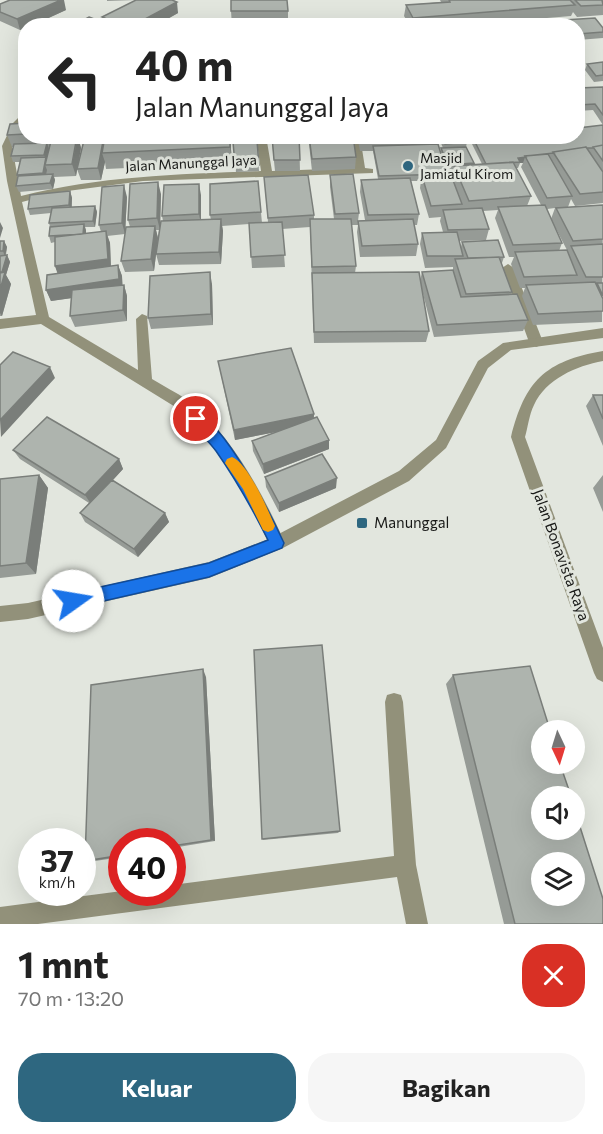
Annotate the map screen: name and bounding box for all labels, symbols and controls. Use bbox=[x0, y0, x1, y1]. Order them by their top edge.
text: 40 m bbox=[135, 38, 233, 90]
icon: left bbox=[36, 42, 114, 120]
text: Jalan Manunggal Jaya bbox=[135, 90, 389, 123]
place label: Masjid Jamiatul Kirom bbox=[420, 149, 513, 182]
street label: Jalan Manunggal Jaya bbox=[125, 151, 257, 174]
marker: Masjid Jamiatul Kirom bbox=[401, 159, 415, 173]
pin bbox=[170, 393, 221, 444]
icon: arrive bbox=[179, 402, 212, 435]
street label: Jalan Bonavista Raya bbox=[530, 486, 594, 623]
place label: Manunggal bbox=[374, 513, 449, 531]
marker: Manunggal bbox=[355, 516, 369, 530]
position arrow bbox=[41, 569, 105, 633]
north arrow bbox=[531, 720, 585, 774]
map controls bbox=[531, 720, 585, 906]
button: sound bbox=[531, 786, 585, 840]
speed limit sign: 40 bbox=[108, 828, 186, 906]
text: 37 bbox=[40, 841, 74, 878]
button: layers bbox=[531, 852, 585, 906]
text: km/h bbox=[39, 873, 75, 891]
text: 1 mnt bbox=[18, 941, 109, 985]
button: close bbox=[522, 944, 585, 1007]
text: 70 m · 13:20 bbox=[18, 986, 124, 1010]
button: Keluar bbox=[18, 1053, 296, 1122]
button: Bagikan bbox=[308, 1053, 585, 1122]

